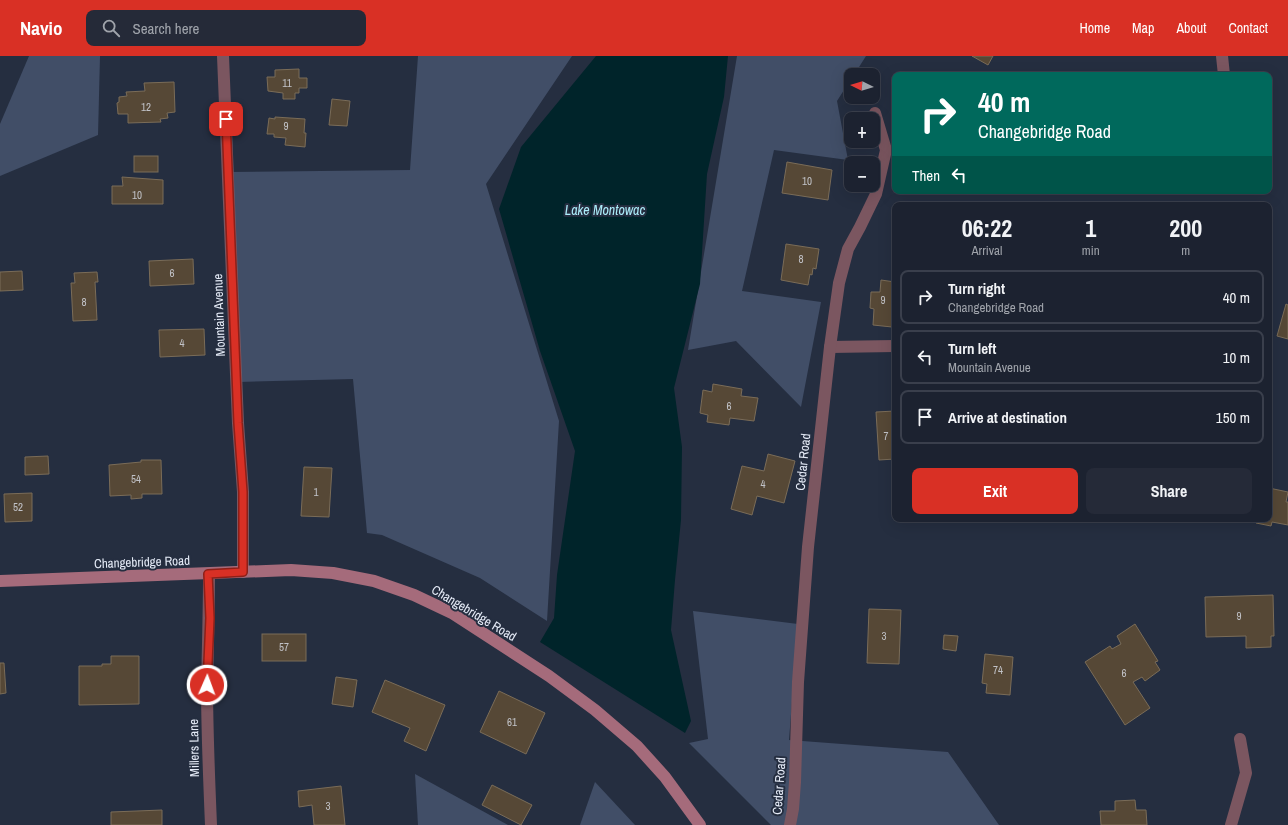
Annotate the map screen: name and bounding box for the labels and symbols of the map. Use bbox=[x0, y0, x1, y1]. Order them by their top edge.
north arrow bbox=[844, 68, 880, 104]
house number: 11 bbox=[282, 76, 292, 90]
house number: 12 bbox=[141, 100, 151, 114]
pin bbox=[209, 102, 243, 136]
house number: 9 bbox=[283, 119, 289, 133]
house number: 10 bbox=[802, 174, 812, 188]
house number: 10 bbox=[132, 188, 142, 202]
water label: Lake Montowac bbox=[565, 201, 645, 219]
house number: 8 bbox=[798, 252, 804, 266]
house number: 6 bbox=[169, 266, 175, 280]
street label: Mountain Avenue bbox=[209, 273, 229, 357]
house number: 9 bbox=[880, 293, 886, 307]
house number: 8 bbox=[81, 295, 87, 309]
house number: 4 bbox=[179, 336, 185, 350]
house number: 6 bbox=[726, 399, 732, 413]
house number: 7 bbox=[883, 429, 889, 443]
street label: Cedar Road bbox=[792, 432, 814, 491]
house number: 54 bbox=[131, 472, 141, 486]
house number: 4 bbox=[760, 477, 766, 491]
house number: 1 bbox=[313, 485, 319, 499]
house number: 52 bbox=[13, 500, 23, 514]
street label: Changebridge Road bbox=[94, 552, 190, 572]
street label: Changebridge Road bbox=[428, 581, 520, 645]
house number: 9 bbox=[1236, 609, 1242, 623]
house number: 3 bbox=[881, 629, 887, 643]
house number: 57 bbox=[279, 640, 289, 654]
house number: 74 bbox=[993, 663, 1003, 677]
position arrow bbox=[186, 664, 228, 706]
house number: 6 bbox=[1121, 666, 1127, 680]
house number: 61 bbox=[507, 715, 517, 729]
street label: Millers Lane bbox=[185, 719, 203, 777]
street label: Cedar Road bbox=[769, 757, 789, 815]
house number: 3 bbox=[325, 799, 331, 813]

